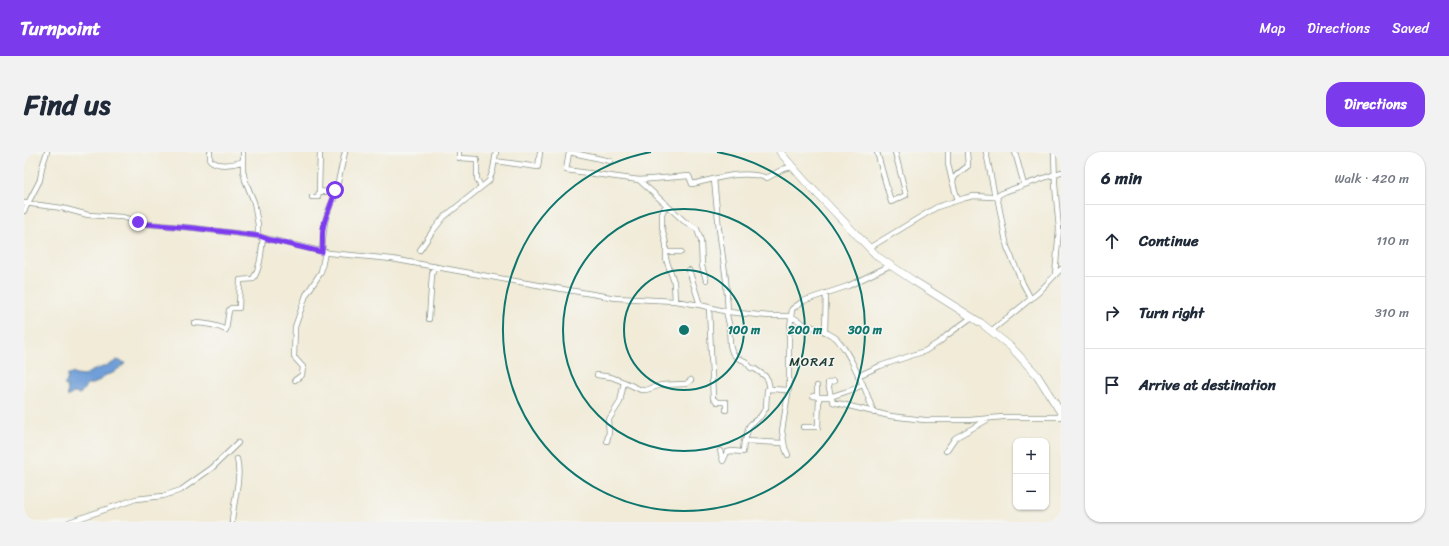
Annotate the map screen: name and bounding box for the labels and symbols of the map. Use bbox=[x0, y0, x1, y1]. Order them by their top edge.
route start bbox=[326, 181, 344, 199]
route end bbox=[129, 213, 147, 231]
text: 100 m bbox=[728, 319, 761, 341]
text: 200 m bbox=[787, 319, 823, 341]
text: 300 m bbox=[847, 319, 883, 341]
centre of rings bbox=[677, 323, 691, 337]
district label: MORAI bbox=[789, 350, 835, 373]

